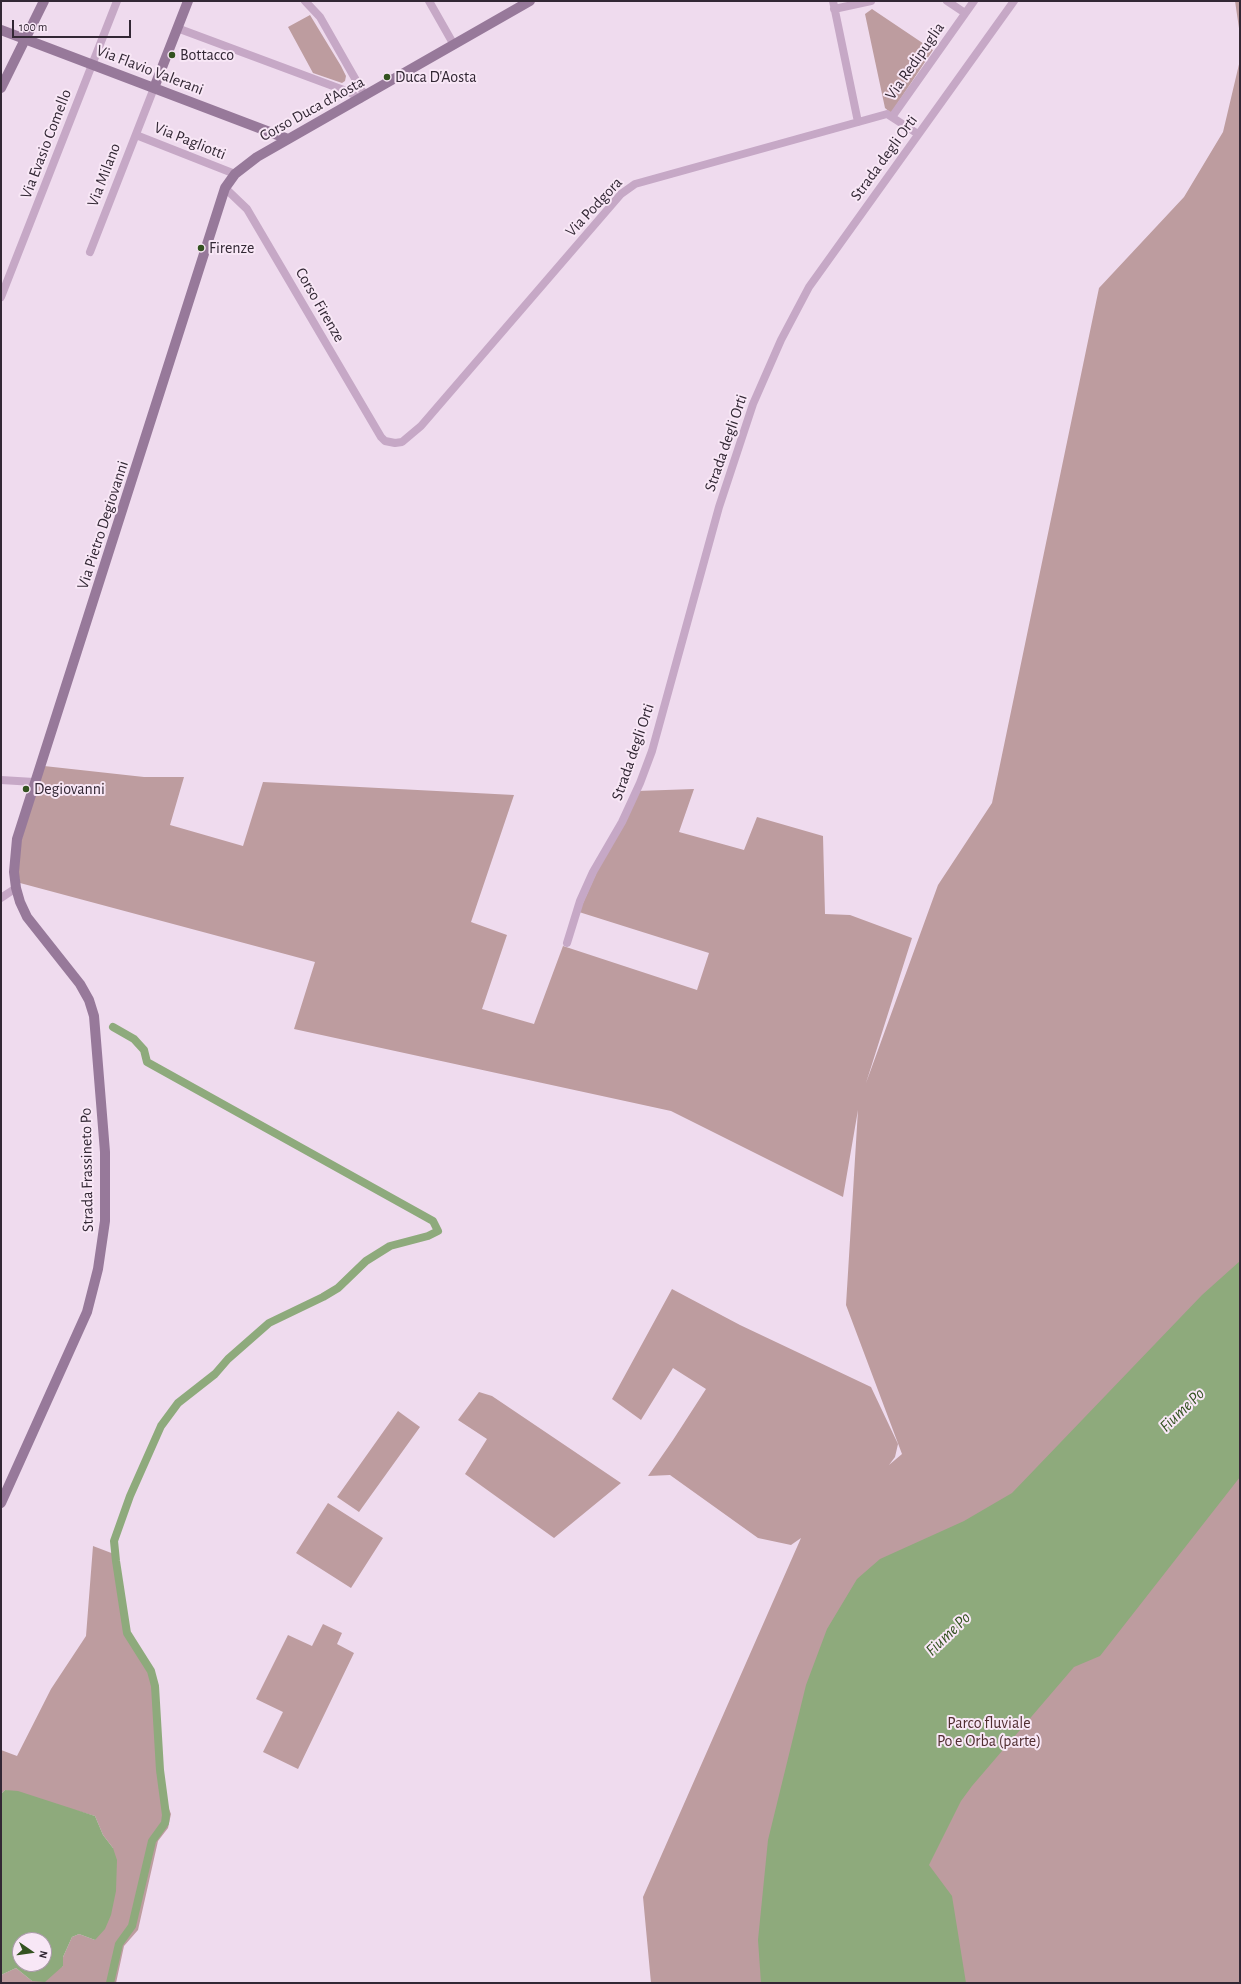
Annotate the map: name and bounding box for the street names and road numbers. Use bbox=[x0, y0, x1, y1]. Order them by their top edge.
street label: Via Redipuglia bbox=[881, 19, 949, 103]
street label: Via Flavio Valerani bbox=[94, 41, 206, 99]
street label: Corso Duca d'Aosta bbox=[256, 72, 368, 146]
street label: Via Evasio Comello bbox=[16, 86, 76, 202]
street label: Strada degli Orti bbox=[846, 111, 922, 205]
street label: Via Pagliotti bbox=[151, 118, 229, 164]
street label: Via Milano bbox=[83, 140, 125, 210]
street label: Via Podgora bbox=[562, 173, 626, 241]
street label: Corso Firenze bbox=[291, 264, 349, 346]
street label: Strada degli Orti bbox=[700, 392, 752, 494]
street label: Via Pietro Degiovanni bbox=[73, 458, 133, 592]
street label: Strada degli Orti bbox=[607, 701, 659, 803]
street label: Strada Frassineto Po bbox=[76, 1108, 98, 1232]

